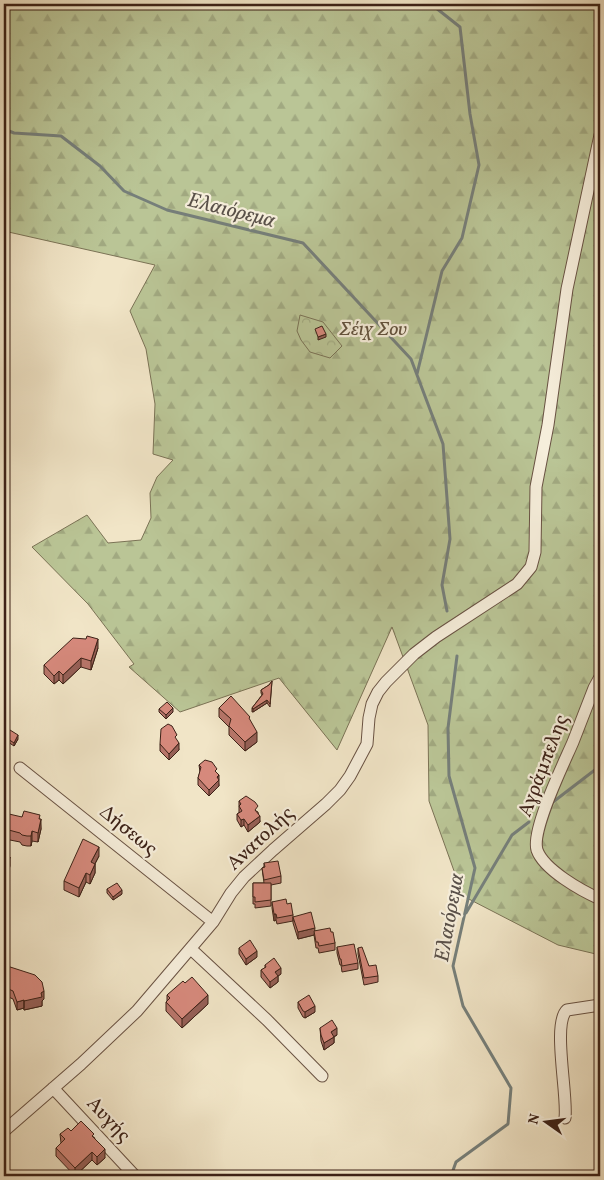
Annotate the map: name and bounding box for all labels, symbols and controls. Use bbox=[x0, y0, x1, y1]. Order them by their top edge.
water label: Ελαιόρεμα bbox=[184, 186, 278, 236]
park label: Σέιχ Σου bbox=[339, 316, 407, 344]
street label: Αγράμπελης bbox=[512, 711, 576, 821]
street label: Δήσεως bbox=[93, 799, 163, 863]
street label: Ανατολής bbox=[221, 800, 301, 878]
water label: Ελαιόρεμα bbox=[428, 871, 472, 964]
street label: Αυγής bbox=[79, 1091, 137, 1149]
north arrow bbox=[522, 1098, 572, 1148]
text: N bbox=[524, 1112, 545, 1126]

